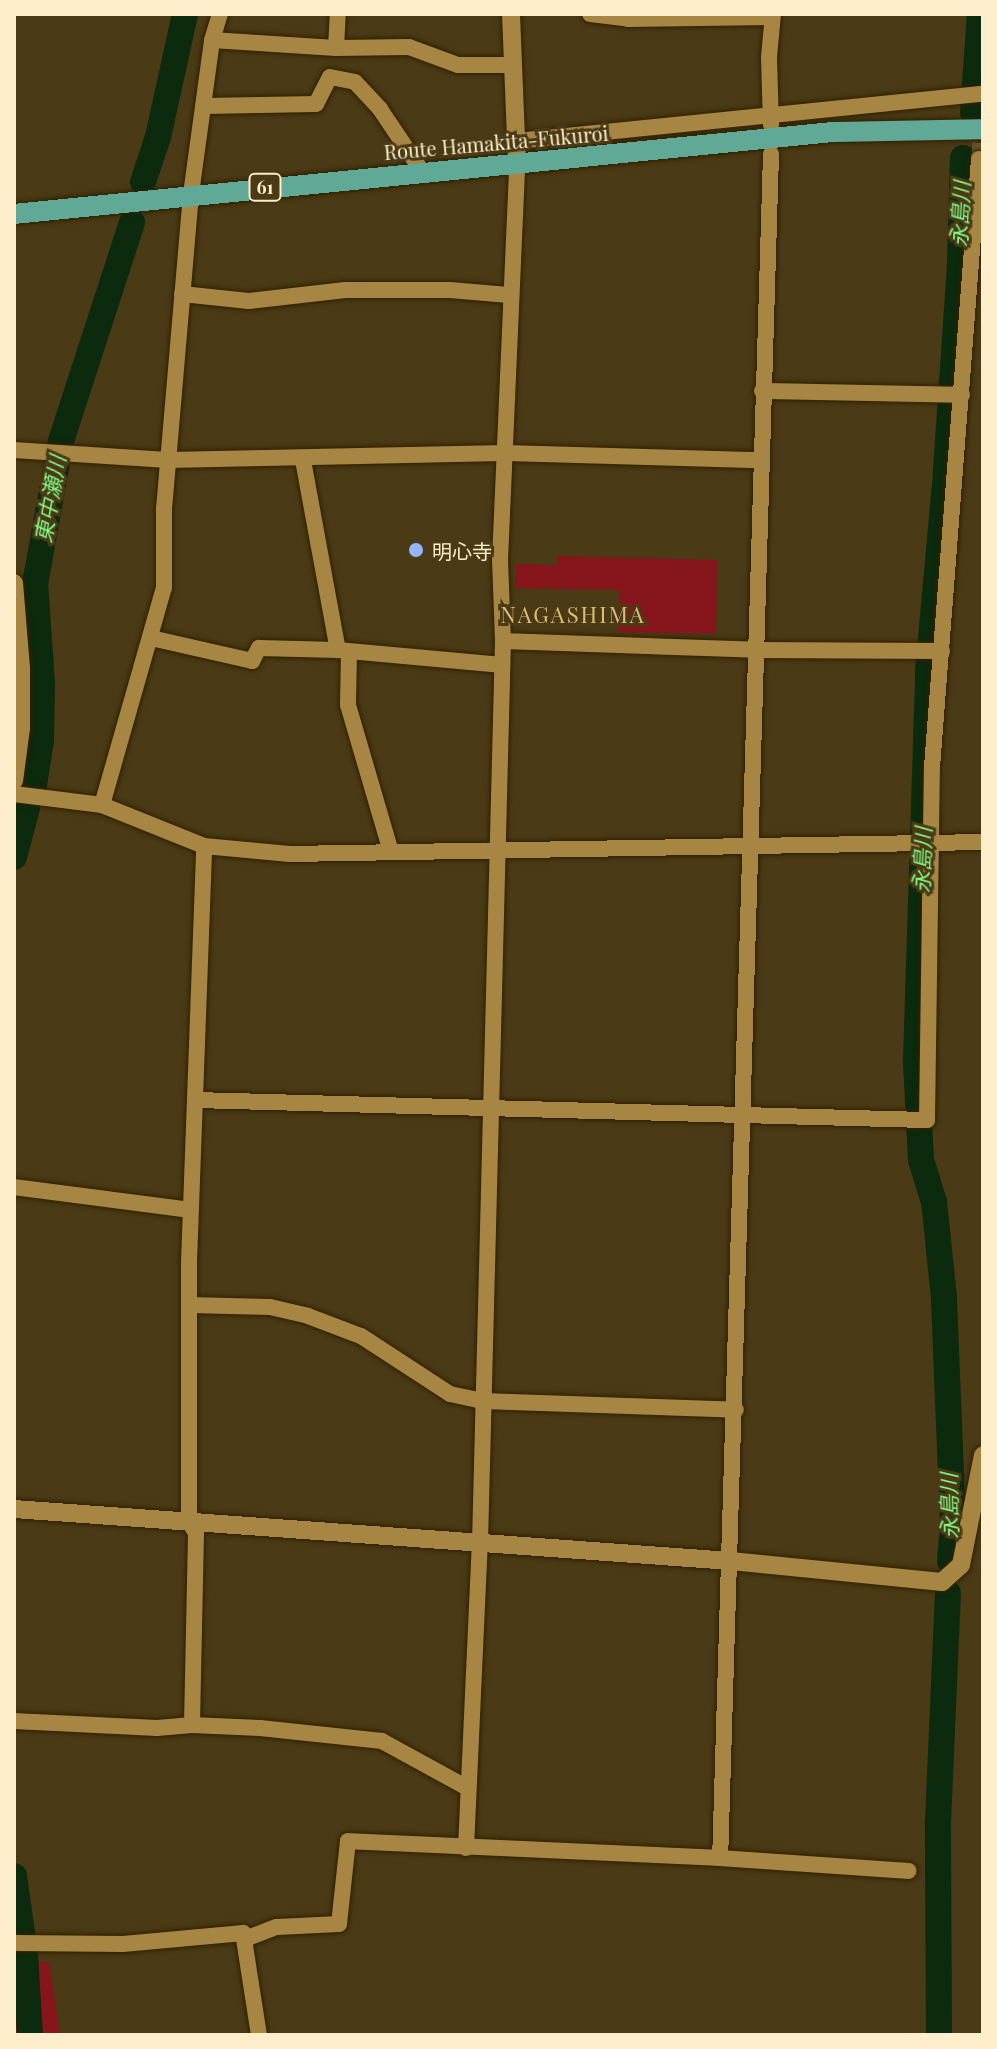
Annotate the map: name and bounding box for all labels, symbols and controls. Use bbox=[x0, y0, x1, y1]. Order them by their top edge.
street label: Route Hamakita-Fukuroi bbox=[383, 120, 609, 164]
road number: 61 bbox=[247, 173, 283, 201]
water label: 永島川 bbox=[945, 180, 975, 248]
water label: 東中瀬川 bbox=[29, 453, 71, 545]
place label: 明心寺 bbox=[432, 538, 492, 562]
marker: 明心寺 bbox=[407, 541, 425, 559]
district label: NAGASHIMA bbox=[500, 602, 646, 628]
water label: 永島川 bbox=[908, 827, 936, 893]
water label: 永島川 bbox=[935, 1473, 963, 1539]

